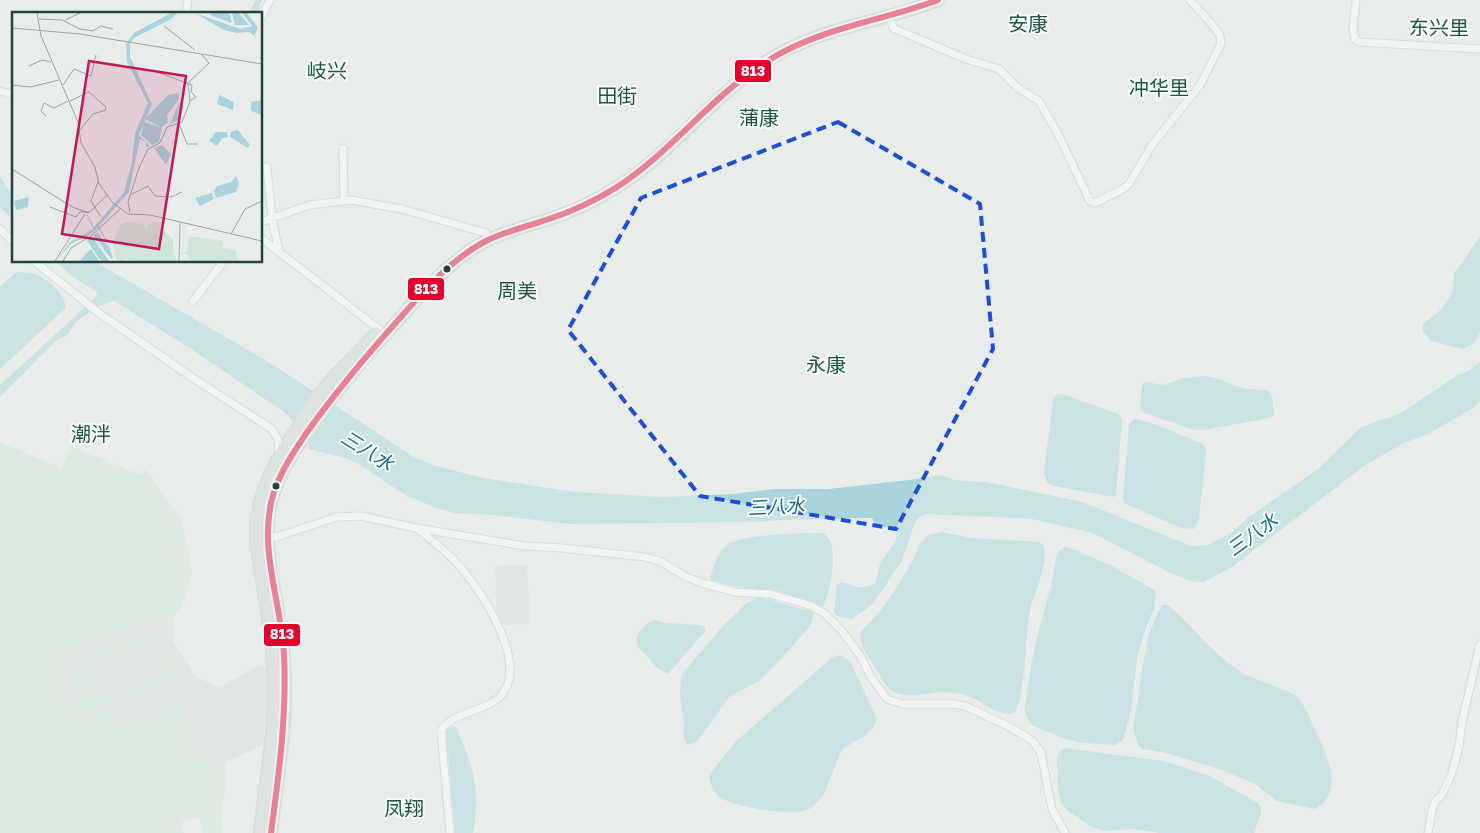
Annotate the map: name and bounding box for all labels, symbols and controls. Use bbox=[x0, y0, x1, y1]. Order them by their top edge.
district label: 安康 bbox=[1008, 11, 1048, 35]
inset map bbox=[12, 12, 262, 262]
district label: 东兴里 bbox=[1409, 15, 1469, 39]
district label: 岐兴 bbox=[307, 58, 347, 82]
line badge: 813 bbox=[734, 59, 772, 83]
text: 813 bbox=[741, 62, 765, 79]
district label: 冲华里 bbox=[1129, 75, 1189, 99]
district label: 田街 bbox=[597, 83, 637, 107]
district label: 蒲康 bbox=[739, 105, 779, 129]
unlabelled marker bbox=[442, 264, 452, 274]
line badge: 813 bbox=[407, 277, 445, 301]
district label: 周美 bbox=[497, 278, 537, 302]
text: 813 bbox=[414, 280, 438, 297]
district label: 永康 bbox=[806, 352, 846, 376]
district label: 潮泮 bbox=[71, 421, 111, 445]
water label: 三八水 bbox=[338, 425, 399, 475]
unlabelled marker bbox=[271, 481, 281, 491]
water label: 三八水 bbox=[747, 493, 806, 519]
water label: 三八水 bbox=[1222, 507, 1283, 560]
line badge: 813 bbox=[263, 623, 301, 647]
text: 813 bbox=[270, 625, 294, 642]
district label: 凤翔 bbox=[384, 796, 424, 820]

